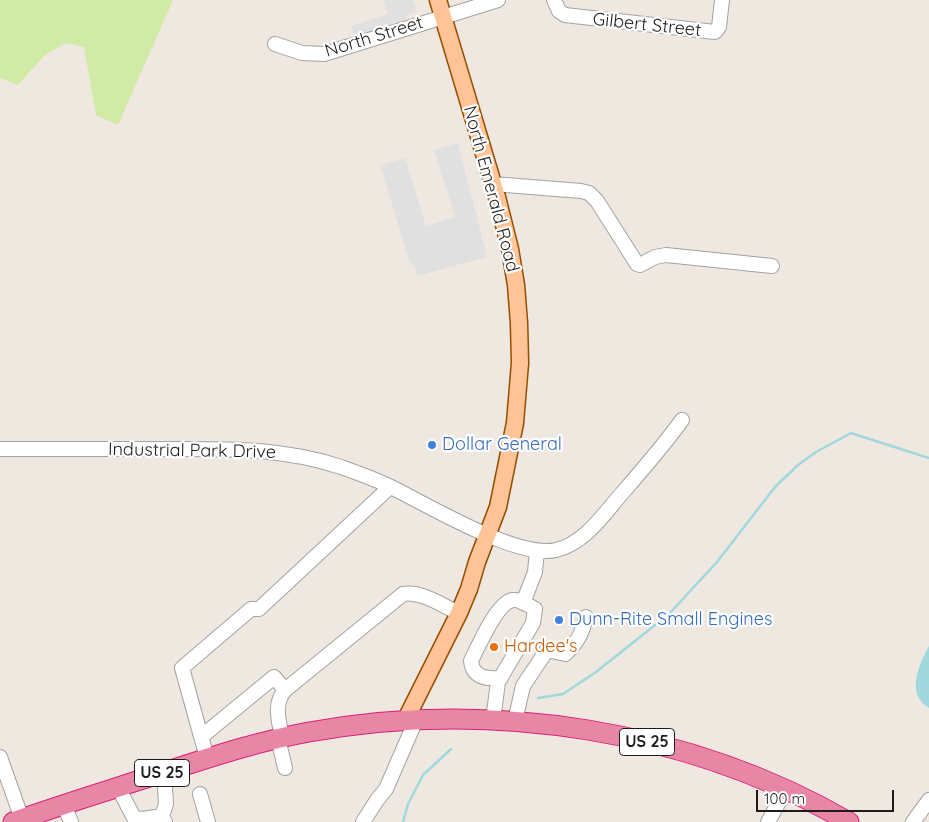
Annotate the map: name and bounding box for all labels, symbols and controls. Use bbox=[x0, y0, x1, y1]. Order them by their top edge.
street label: Gilbert Street bbox=[592, 9, 702, 41]
street label: North Street bbox=[322, 12, 426, 62]
street label: North Emerald Road bbox=[458, 104, 524, 274]
place label: Dollar General bbox=[442, 434, 562, 456]
street label: Industrial Park Drive bbox=[108, 439, 276, 463]
marker: Dollar General bbox=[426, 439, 438, 451]
place label: Dunn-Rite Small Engines bbox=[569, 609, 772, 631]
marker: Dunn-Rite Small Engines bbox=[553, 614, 565, 626]
place label: Hardee's bbox=[504, 636, 578, 658]
marker: Hardee's bbox=[488, 641, 500, 653]
road number: US 25 bbox=[620, 729, 674, 756]
road number: US 25 bbox=[134, 760, 190, 786]
scale bar bbox=[759, 780, 896, 812]
text: 100 m bbox=[764, 789, 805, 808]

